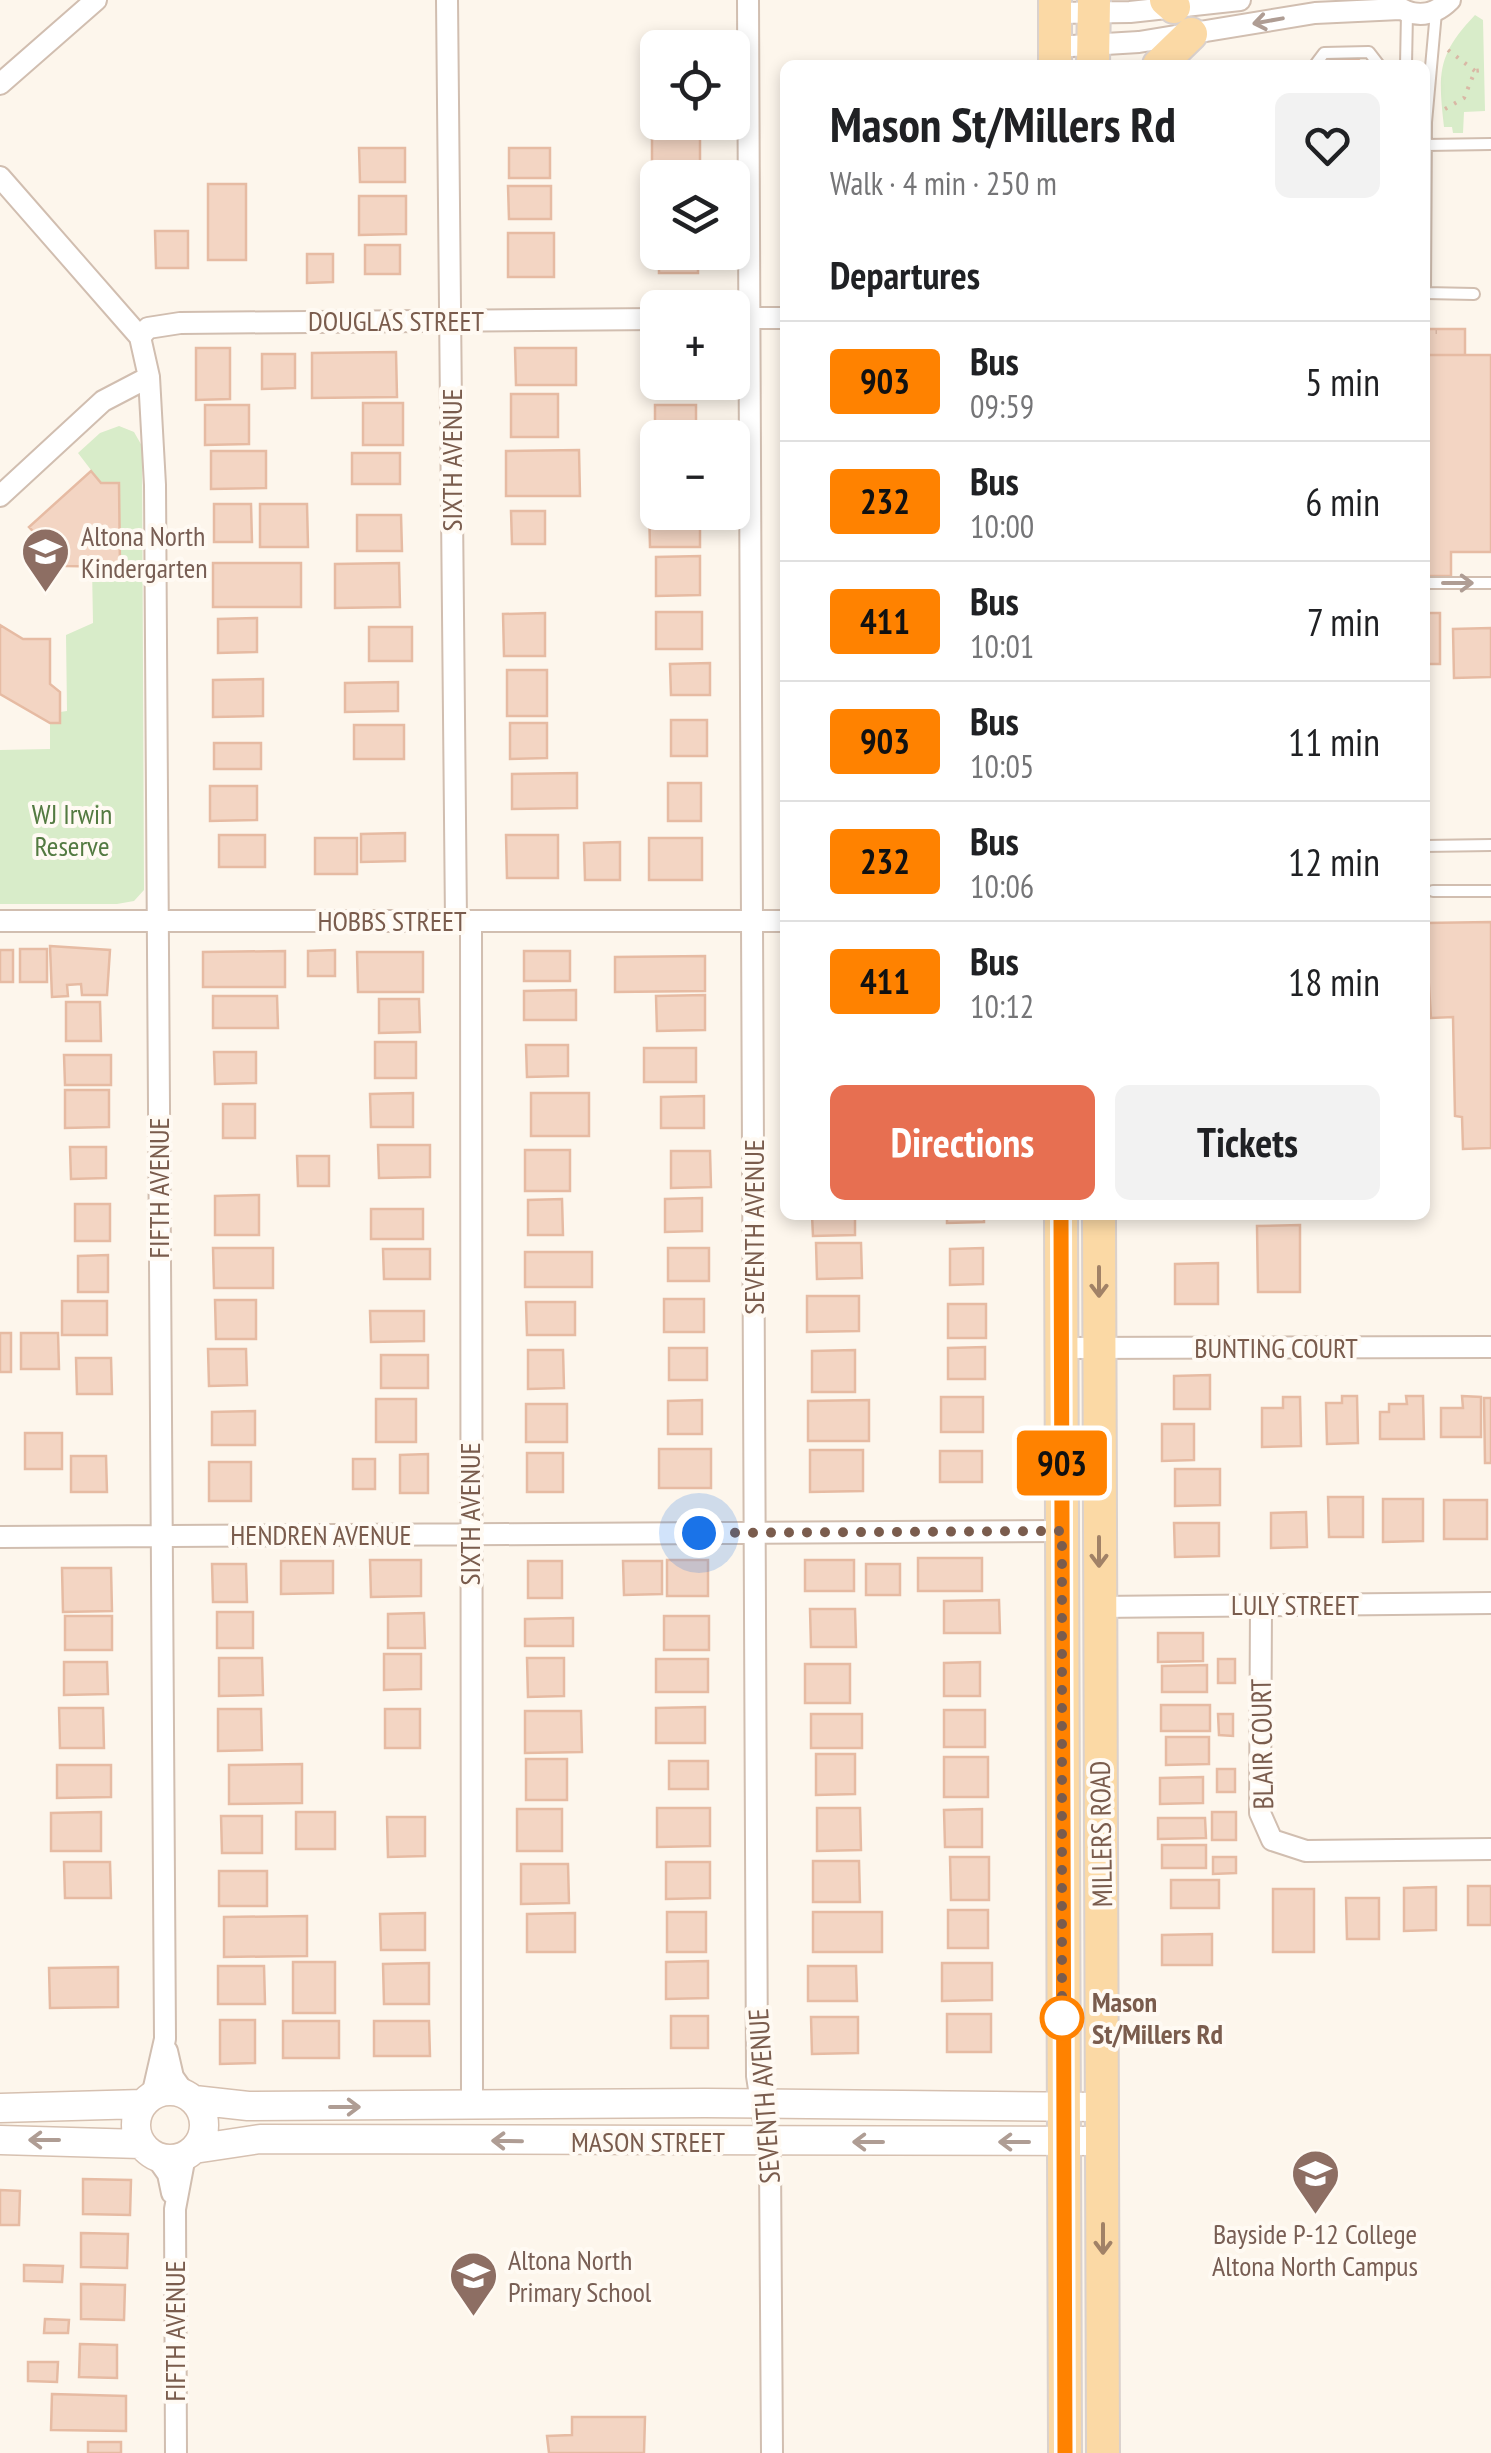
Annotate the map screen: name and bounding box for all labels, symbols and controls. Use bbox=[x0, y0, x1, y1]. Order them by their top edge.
one-way arrow bbox=[1252, 12, 1285, 31]
map controls bbox=[640, 30, 750, 530]
button: locate bbox=[640, 30, 750, 140]
text: Mason St/Millers Rd bbox=[830, 93, 1176, 155]
button: heart bbox=[1275, 93, 1380, 198]
button: layers bbox=[640, 160, 750, 270]
text: Walk · 4 min · 250 m bbox=[830, 162, 1057, 204]
text: Departures bbox=[830, 250, 980, 299]
button: + bbox=[640, 290, 750, 400]
street label: DOUGLAS STREET bbox=[308, 302, 484, 339]
text: Bus bbox=[970, 336, 1019, 385]
text: 5 min bbox=[1305, 357, 1380, 406]
text: 903 bbox=[860, 358, 910, 404]
text: 09:59 bbox=[970, 385, 1034, 427]
street label: SIXTH AVENUE bbox=[433, 388, 470, 532]
button: − bbox=[640, 420, 750, 530]
text: Bus bbox=[970, 456, 1019, 505]
text: 6 min bbox=[1305, 477, 1380, 526]
text: 232 bbox=[860, 478, 910, 524]
text: 10:00 bbox=[970, 505, 1034, 547]
place label: Altona North Kindergarten bbox=[81, 517, 208, 586]
school or university icon: Altona North Kindergarten bbox=[20, 526, 72, 594]
one-way arrow bbox=[1441, 574, 1474, 592]
text: Bus bbox=[970, 576, 1019, 625]
text: 7 min bbox=[1307, 597, 1380, 646]
text: 411 bbox=[860, 598, 910, 644]
text: 10:01 bbox=[970, 625, 1034, 667]
text: Bus bbox=[970, 696, 1019, 745]
text: 11 min bbox=[1288, 717, 1380, 766]
text: 903 bbox=[860, 718, 910, 764]
text: 10:05 bbox=[970, 745, 1034, 787]
park label: WJ Irwin Reserve bbox=[32, 795, 112, 864]
text: Bus bbox=[970, 816, 1019, 865]
text: 12 min bbox=[1288, 837, 1380, 886]
text: 232 bbox=[860, 838, 910, 884]
text: 10:06 bbox=[970, 865, 1034, 907]
street label: HOBBS STREET bbox=[317, 902, 467, 939]
text: Bus bbox=[970, 936, 1019, 985]
text: 18 min bbox=[1288, 957, 1380, 1006]
text: 411 bbox=[860, 958, 910, 1004]
text: 10:12 bbox=[970, 985, 1034, 1027]
button: Directions bbox=[830, 1085, 1095, 1200]
button: Tickets bbox=[1115, 1085, 1380, 1200]
street label: FIFTH AVENUE bbox=[140, 1117, 177, 1259]
street label: SEVENTH AVENUE bbox=[735, 1139, 772, 1315]
one-way arrow bbox=[1090, 1266, 1108, 1298]
street label: BUNTING COURT bbox=[1194, 1329, 1358, 1366]
line badge: 903 bbox=[1004, 1430, 1120, 1496]
text: 903 bbox=[1037, 1440, 1087, 1486]
street label: SIXTH AVENUE bbox=[451, 1442, 488, 1586]
your location bbox=[674, 1508, 724, 1558]
street label: HENDREN AVENUE bbox=[230, 1516, 412, 1553]
one-way arrow bbox=[1090, 1534, 1108, 1567]
street label: LULY STREET bbox=[1231, 1586, 1359, 1623]
street label: BLAIR COURT bbox=[1242, 1678, 1281, 1810]
street label: MILLERS ROAD bbox=[1081, 1761, 1120, 1908]
place label: Mason St/Millers Rd bbox=[1092, 1983, 1223, 2052]
marker: Mason St/Millers Rd bbox=[1041, 1997, 1083, 2039]
street label: SEVENTH AVENUE bbox=[739, 2007, 788, 2185]
one-way arrow bbox=[328, 2098, 361, 2116]
street label: MASON STREET bbox=[571, 2123, 725, 2160]
one-way arrow bbox=[29, 2130, 62, 2150]
one-way arrow bbox=[491, 2132, 523, 2151]
one-way arrow bbox=[852, 2132, 884, 2152]
one-way arrow bbox=[999, 2132, 1032, 2152]
school or university icon: Bayside P-12 College Altona North Campus bbox=[1289, 2148, 1341, 2216]
place label: Bayside P-12 College Altona North Campus bbox=[1212, 2215, 1418, 2284]
one-way arrow bbox=[1094, 2222, 1112, 2254]
place label: Altona North Primary School bbox=[508, 2241, 652, 2310]
school or university icon: Altona North Primary School bbox=[447, 2250, 499, 2318]
street label: FIFTH AVENUE bbox=[156, 2260, 193, 2402]

